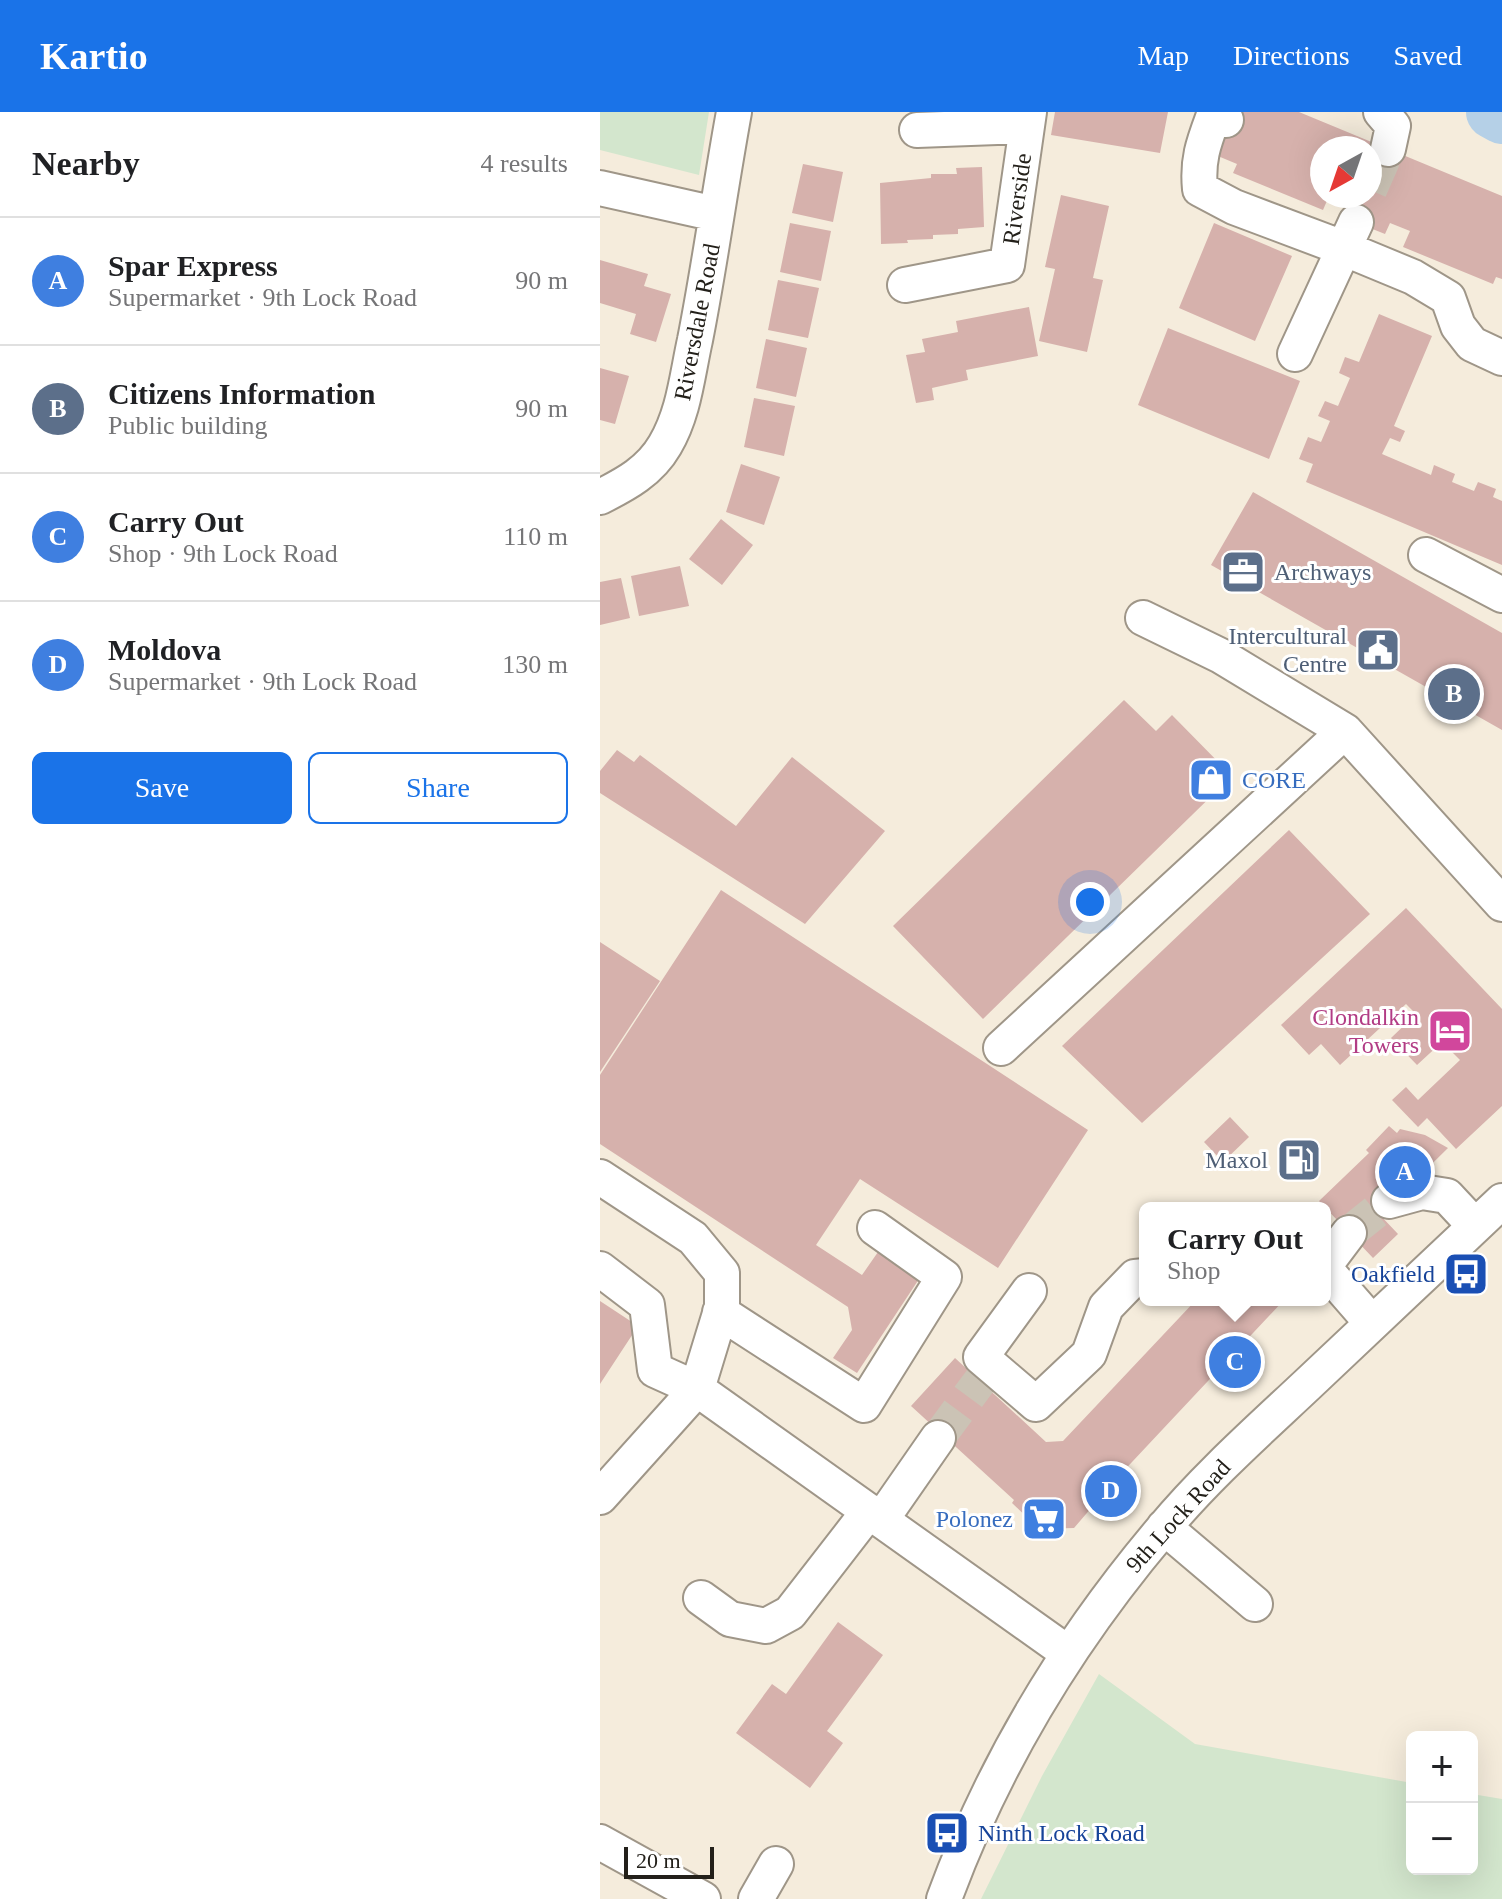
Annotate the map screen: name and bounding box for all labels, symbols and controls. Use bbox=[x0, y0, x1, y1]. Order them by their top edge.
text: Kartio bbox=[40, 35, 148, 77]
text: Map bbox=[1138, 40, 1189, 71]
text: Directions bbox=[1233, 40, 1350, 71]
text: Saved bbox=[1394, 40, 1462, 71]
north arrow bbox=[1310, 136, 1382, 208]
text: Nearby bbox=[32, 145, 140, 182]
text: 4 results bbox=[481, 149, 568, 178]
street label: Riverside bbox=[998, 152, 1036, 246]
street label: Riversdale Road bbox=[669, 241, 725, 403]
text: Spar Express bbox=[108, 249, 278, 282]
text: A bbox=[49, 266, 67, 295]
text: 90 m bbox=[515, 266, 568, 295]
text: Supermarket · 9th Lock Road bbox=[108, 283, 417, 312]
text: Citizens Information bbox=[108, 377, 375, 410]
text: B bbox=[49, 394, 67, 423]
text: 90 m bbox=[515, 394, 568, 423]
text: Public building bbox=[108, 411, 268, 440]
text: Carry Out bbox=[108, 505, 244, 538]
text: C bbox=[49, 522, 67, 551]
text: 110 m bbox=[503, 522, 568, 551]
text: Shop · 9th Lock Road bbox=[108, 539, 338, 568]
office icon: Archways bbox=[1219, 548, 1267, 596]
place label: Archways bbox=[1274, 559, 1371, 585]
place label: Intercultural Centre bbox=[1228, 623, 1347, 677]
public building icon: Intercultural Centre bbox=[1354, 626, 1402, 674]
text: Moldova bbox=[108, 633, 221, 666]
text: D bbox=[49, 650, 67, 679]
text: 130 m bbox=[502, 650, 568, 679]
pin: B bbox=[1428, 664, 1480, 724]
text: Supermarket · 9th Lock Road bbox=[108, 667, 417, 696]
button: Save bbox=[32, 752, 292, 824]
button: Share bbox=[308, 752, 568, 824]
shop icon: CORE bbox=[1187, 756, 1235, 804]
place label: CORE bbox=[1242, 767, 1306, 793]
your location bbox=[1070, 882, 1110, 922]
place label: Clondalkin Towers bbox=[1312, 1004, 1419, 1058]
hotel icon: Clondalkin Towers bbox=[1426, 1007, 1474, 1055]
fuel station icon: Maxol bbox=[1275, 1136, 1323, 1184]
pin: A bbox=[1379, 1142, 1431, 1202]
place label: Maxol bbox=[1205, 1147, 1268, 1173]
popup bbox=[1139, 1202, 1331, 1306]
text: Carry Out bbox=[1167, 1222, 1303, 1255]
bus stop icon: Oakfield bbox=[1442, 1250, 1490, 1298]
text: Shop bbox=[1167, 1256, 1221, 1285]
place label: Oakfield bbox=[1351, 1261, 1435, 1287]
pin: C bbox=[1209, 1332, 1261, 1392]
street label: 9th Lock Road bbox=[1121, 1454, 1235, 1578]
pin: D bbox=[1085, 1461, 1137, 1521]
supermarket icon: Polonez bbox=[1020, 1495, 1068, 1543]
place label: Polonez bbox=[936, 1506, 1013, 1532]
map controls bbox=[1406, 1731, 1478, 1875]
button: + bbox=[1406, 1731, 1478, 1803]
button: − bbox=[1406, 1803, 1478, 1875]
bus stop icon: Ninth Lock Road bbox=[923, 1809, 971, 1857]
place label: Ninth Lock Road bbox=[978, 1820, 1145, 1846]
scale bar bbox=[624, 1843, 714, 1879]
text: 20 m bbox=[636, 1848, 681, 1873]

